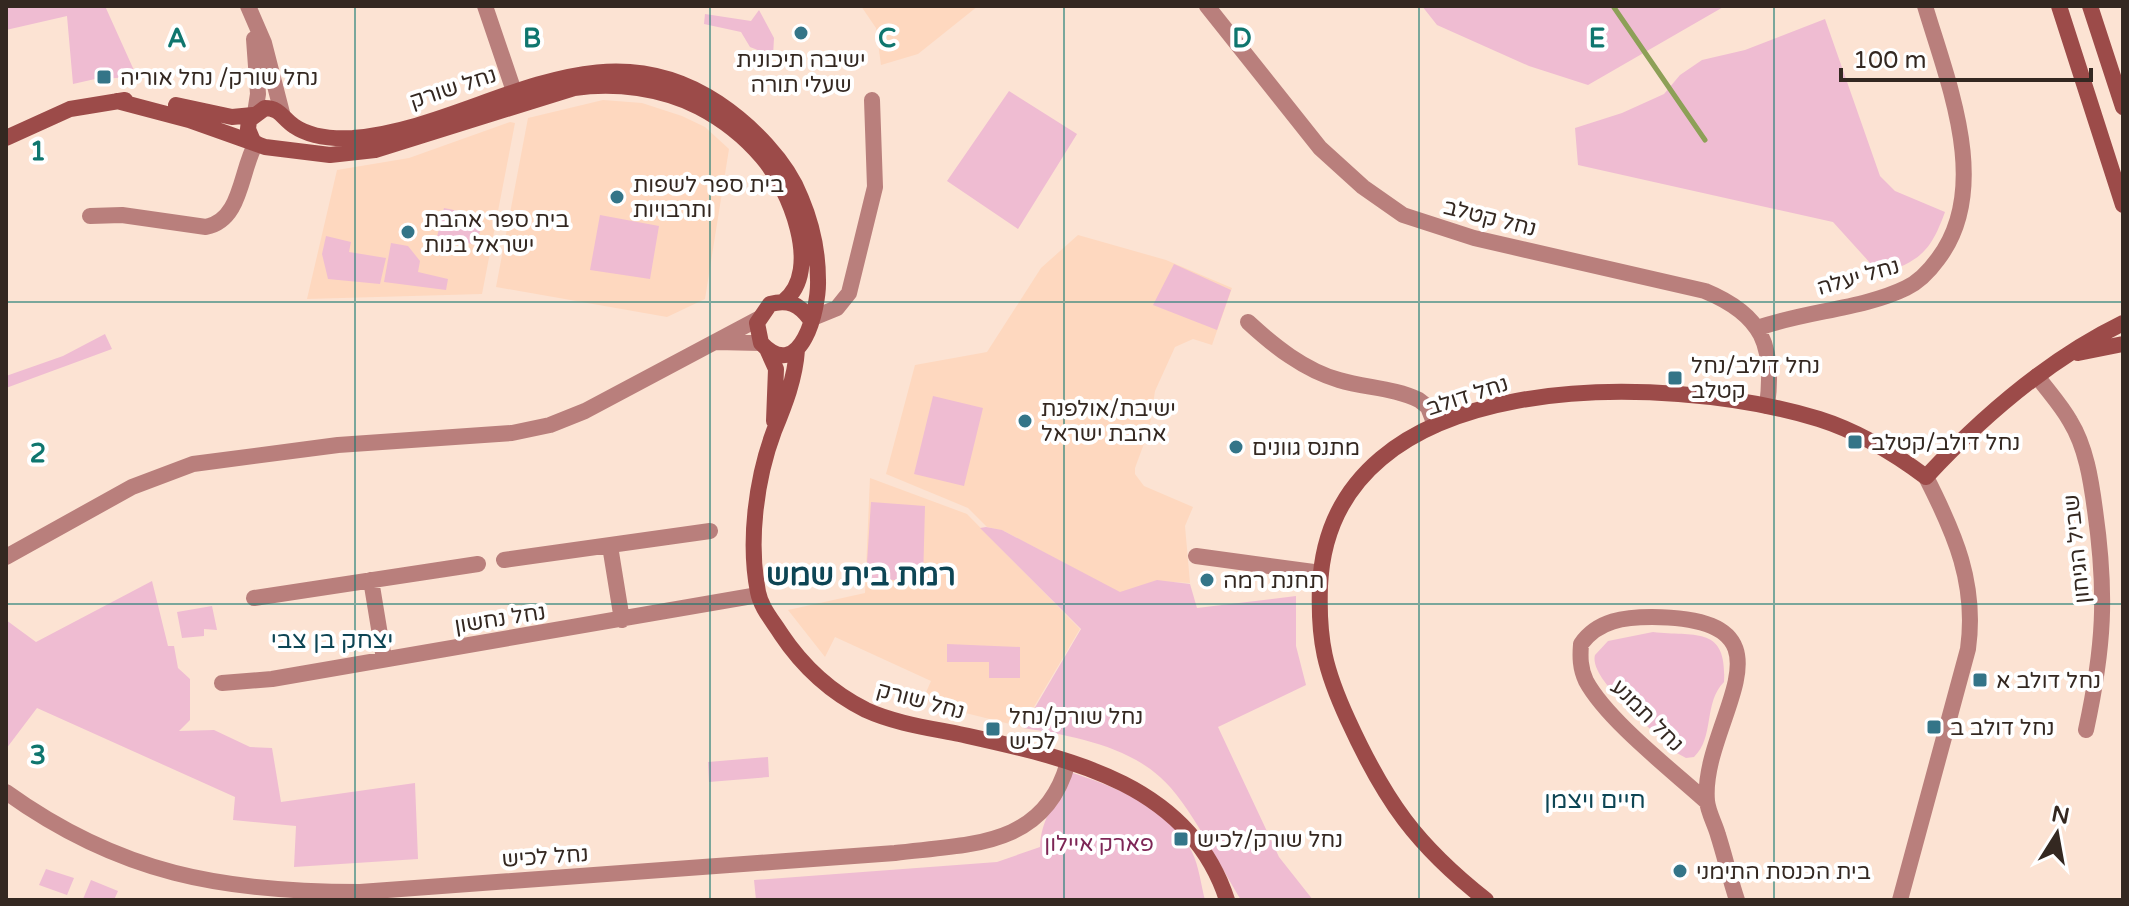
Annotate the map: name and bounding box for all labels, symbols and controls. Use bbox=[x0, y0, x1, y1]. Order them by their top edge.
text: A bbox=[167, 23, 187, 54]
text: B bbox=[523, 23, 541, 54]
text: C bbox=[878, 23, 896, 54]
text: D bbox=[1232, 23, 1252, 54]
text: E bbox=[1589, 23, 1605, 54]
marker: ישיבה תיכונית שעלי תורה bbox=[792, 24, 810, 42]
scale bar bbox=[1841, 32, 2091, 82]
text: 100 m bbox=[1853, 46, 1927, 75]
place label: ישיבה תיכונית שעלי תורה bbox=[736, 47, 866, 98]
street label: נחל שורק bbox=[407, 62, 500, 114]
place label: נחל שורק/ נחל אוריה bbox=[120, 65, 318, 91]
marker: נחל שורק/ נחל אוריה bbox=[95, 68, 113, 86]
text: 1 bbox=[30, 136, 46, 167]
place label: בית ספר לשפות ותרבויות bbox=[633, 172, 784, 223]
marker: בית ספר לשפות ותרבויות bbox=[608, 188, 626, 206]
street label: נחל קטלב bbox=[1440, 194, 1539, 242]
place label: בית ספר אהבת ישראל בנות bbox=[424, 207, 569, 258]
marker: בית ספר אהבת ישראל בנות bbox=[399, 223, 417, 241]
street label: נחל יעלה bbox=[1814, 253, 1902, 301]
place label: נחל דולב/נחל קטלב bbox=[1691, 353, 1820, 404]
marker: נחל דולב/נחל קטלב bbox=[1666, 369, 1684, 387]
street label: נחל דולב bbox=[1423, 370, 1512, 421]
place label: ישיבת/אולפנת אהבת ישראל bbox=[1041, 396, 1176, 447]
marker: ישיבת/אולפנת אהבת ישראל bbox=[1016, 412, 1034, 430]
place label: נחל דולב/קטלב bbox=[1871, 430, 2020, 456]
marker: נחל דולב/קטלב bbox=[1846, 433, 1864, 451]
place label: מתנס גוונים bbox=[1252, 435, 1360, 461]
text: 2 bbox=[30, 438, 46, 469]
marker: מתנס גוונים bbox=[1227, 438, 1245, 456]
street label: שביל הגיחון bbox=[2058, 493, 2096, 605]
district label: רמת בית שמש bbox=[766, 557, 956, 594]
place label: תחנת רמה bbox=[1223, 568, 1324, 594]
marker: תחנת רמה bbox=[1198, 571, 1216, 589]
street label: נחל נחשון bbox=[453, 599, 548, 639]
district label: יצחק בן צבי bbox=[271, 626, 393, 655]
place label: נחל דולב א bbox=[1996, 668, 2101, 694]
marker: נחל דולב א bbox=[1971, 671, 1989, 689]
street label: נחל תמנע bbox=[1606, 674, 1689, 757]
street label: נחל שורק bbox=[874, 677, 967, 725]
place label: נחל שורק/נחל לכיש bbox=[1009, 704, 1143, 755]
place label: נחל דולב ב bbox=[1950, 715, 2055, 741]
marker: נחל דולב ב bbox=[1925, 718, 1943, 736]
marker: נחל שורק/נחל לכיש bbox=[984, 720, 1002, 738]
text: 3 bbox=[30, 740, 46, 771]
district label: חיים ויצמן bbox=[1544, 786, 1646, 815]
north arrow bbox=[2017, 794, 2097, 874]
text: N bbox=[2049, 801, 2072, 830]
place label: נחל שורק/לכיש bbox=[1197, 827, 1343, 853]
marker: נחל שורק/לכיש bbox=[1172, 830, 1190, 848]
park label: פארק איילון bbox=[1044, 831, 1154, 857]
street label: נחל לכיש bbox=[501, 841, 589, 873]
place label: בית הכנסת התימני bbox=[1696, 859, 1871, 885]
marker: בית הכנסת התימני bbox=[1671, 862, 1689, 880]

